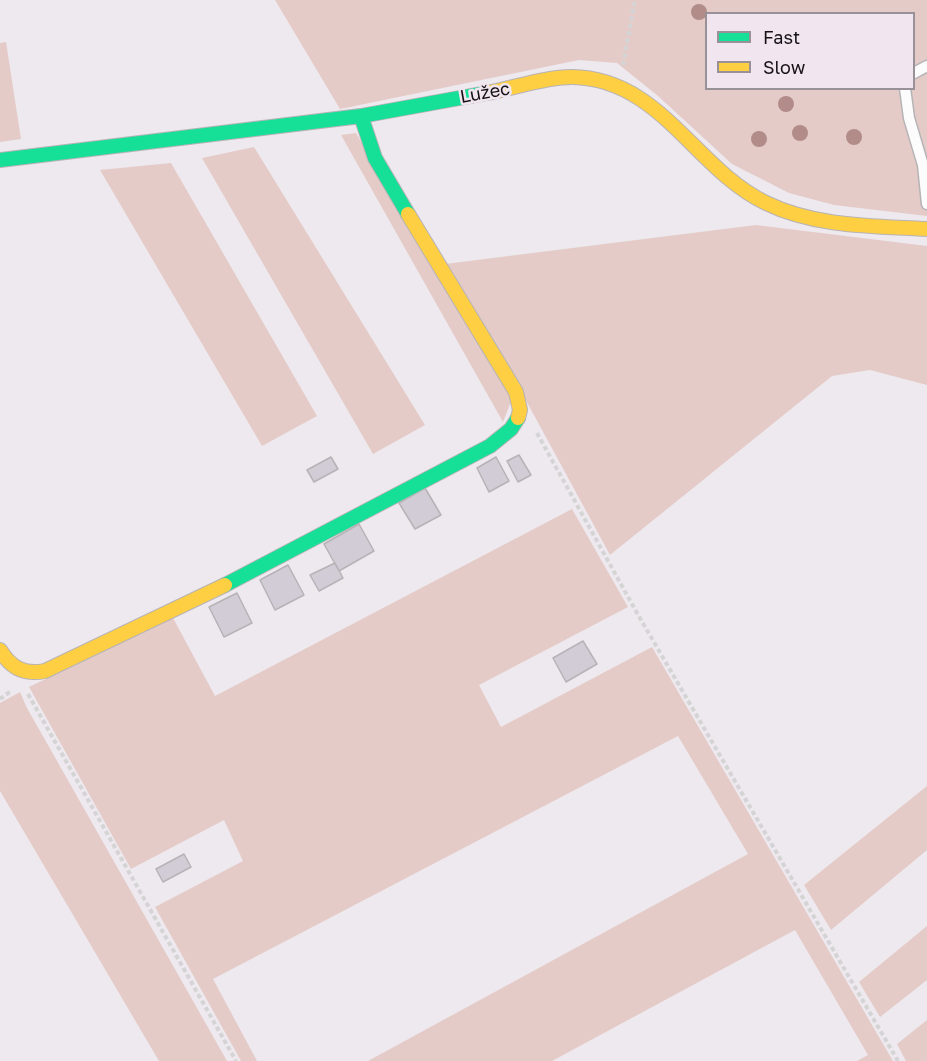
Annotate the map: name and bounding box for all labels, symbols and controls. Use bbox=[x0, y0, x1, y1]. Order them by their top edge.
legend bbox=[705, 12, 915, 90]
text: Fast bbox=[763, 26, 800, 48]
text: Slow bbox=[763, 56, 805, 78]
street label: Lužec bbox=[458, 78, 512, 108]

